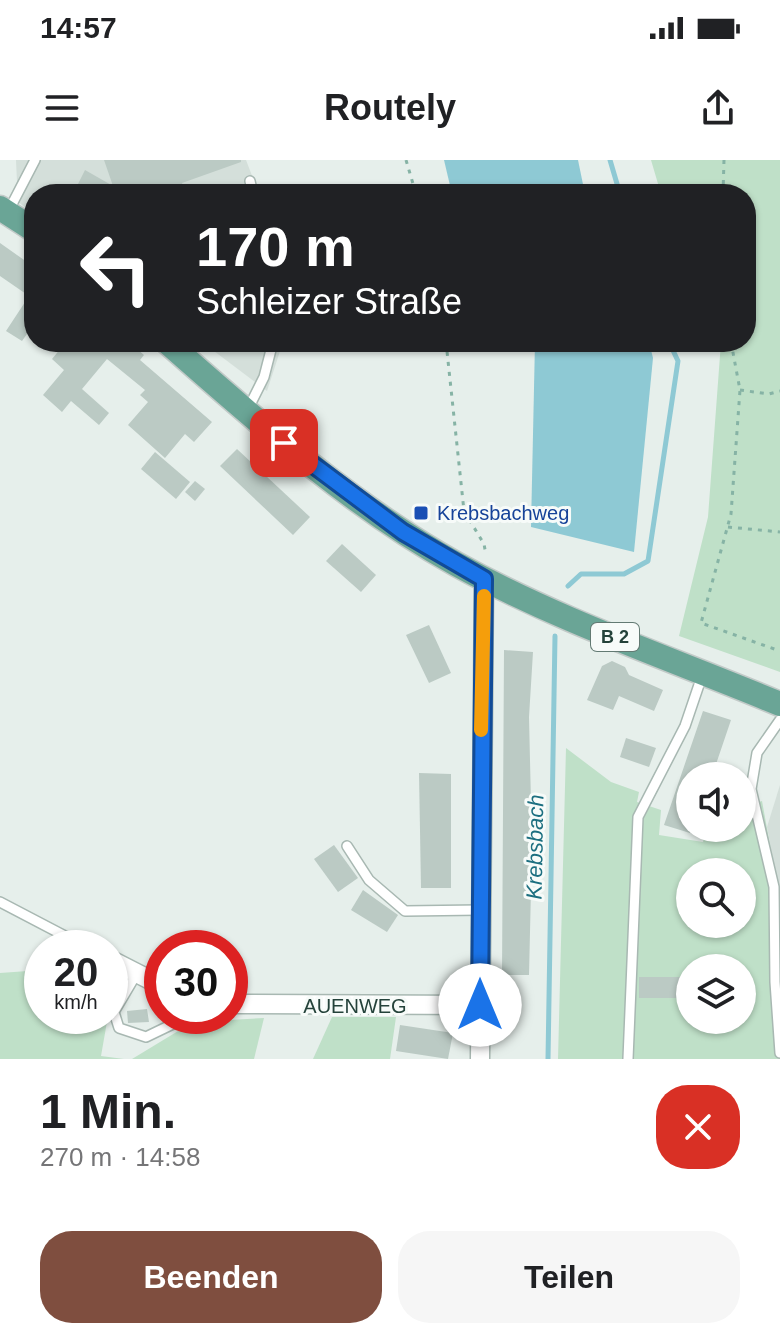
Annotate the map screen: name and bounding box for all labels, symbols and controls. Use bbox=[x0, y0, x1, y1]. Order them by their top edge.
text: 14:57 bbox=[40, 11, 117, 44]
icon: menu bbox=[40, 86, 84, 130]
icon: share bbox=[696, 86, 740, 130]
text: Routely bbox=[324, 87, 456, 128]
text: 170 m bbox=[196, 215, 355, 278]
icon: left bbox=[64, 216, 168, 320]
text: Schleizer Straße bbox=[196, 281, 462, 322]
pin bbox=[250, 409, 318, 477]
icon: arrive bbox=[262, 421, 306, 465]
place label: Krebsbachweg bbox=[437, 502, 569, 524]
marker: Krebsbachweg bbox=[412, 504, 430, 522]
road number: B 2 bbox=[591, 623, 639, 651]
map controls bbox=[676, 762, 756, 1034]
button: sound bbox=[676, 762, 756, 842]
water label: Krebsbach bbox=[522, 794, 548, 900]
button: search bbox=[676, 858, 756, 938]
speed limit sign: 30 bbox=[144, 930, 248, 1034]
text: 20 bbox=[54, 950, 98, 994]
button: layers bbox=[676, 954, 756, 1034]
position arrow bbox=[438, 963, 522, 1047]
text: km/h bbox=[54, 991, 98, 1013]
street label: AUENWEG bbox=[303, 995, 407, 1017]
text: 1 Min. bbox=[40, 1085, 176, 1138]
button: close bbox=[656, 1085, 740, 1169]
text: 270 m · 14:58 bbox=[40, 1142, 200, 1172]
button: Beenden bbox=[40, 1231, 382, 1323]
button: Teilen bbox=[398, 1231, 740, 1323]

